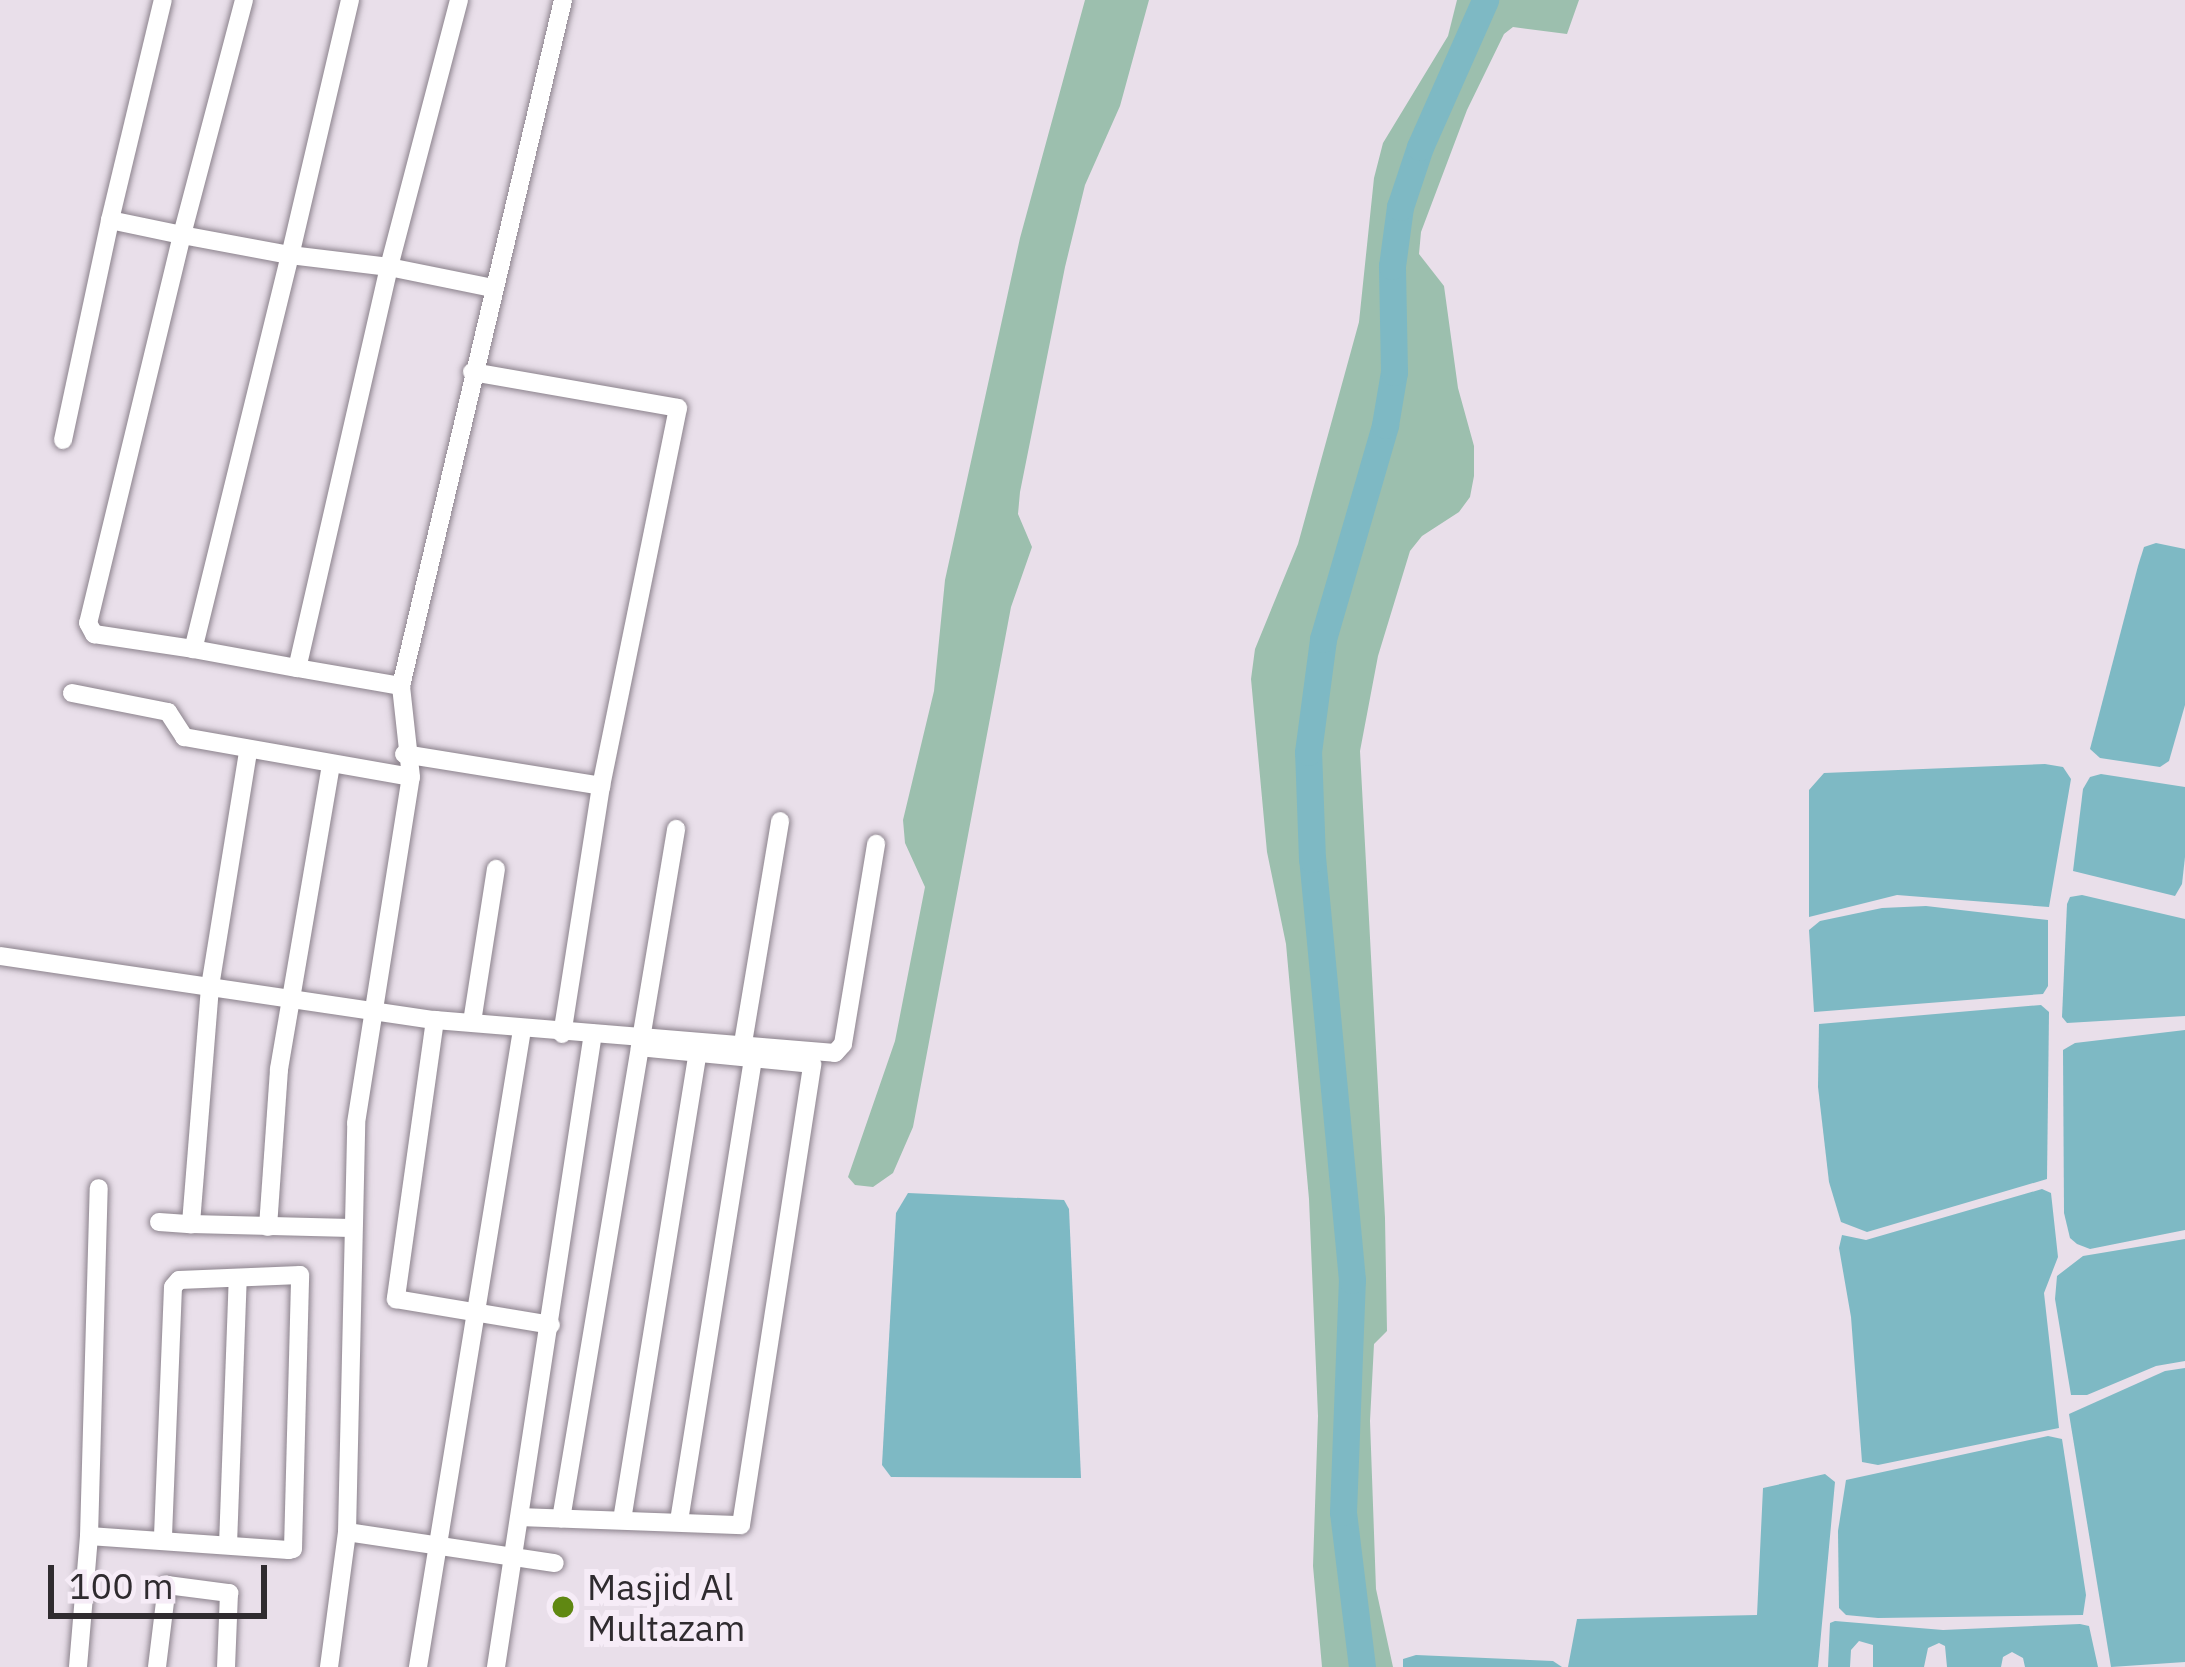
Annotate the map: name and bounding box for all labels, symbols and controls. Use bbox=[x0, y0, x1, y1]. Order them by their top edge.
scale bar bbox=[54, 1541, 273, 1615]
text: 100 m bbox=[69, 1562, 174, 1609]
place label: Masjid Al Multazam bbox=[587, 1564, 746, 1649]
marker: Masjid Al Multazam bbox=[550, 1594, 576, 1620]

